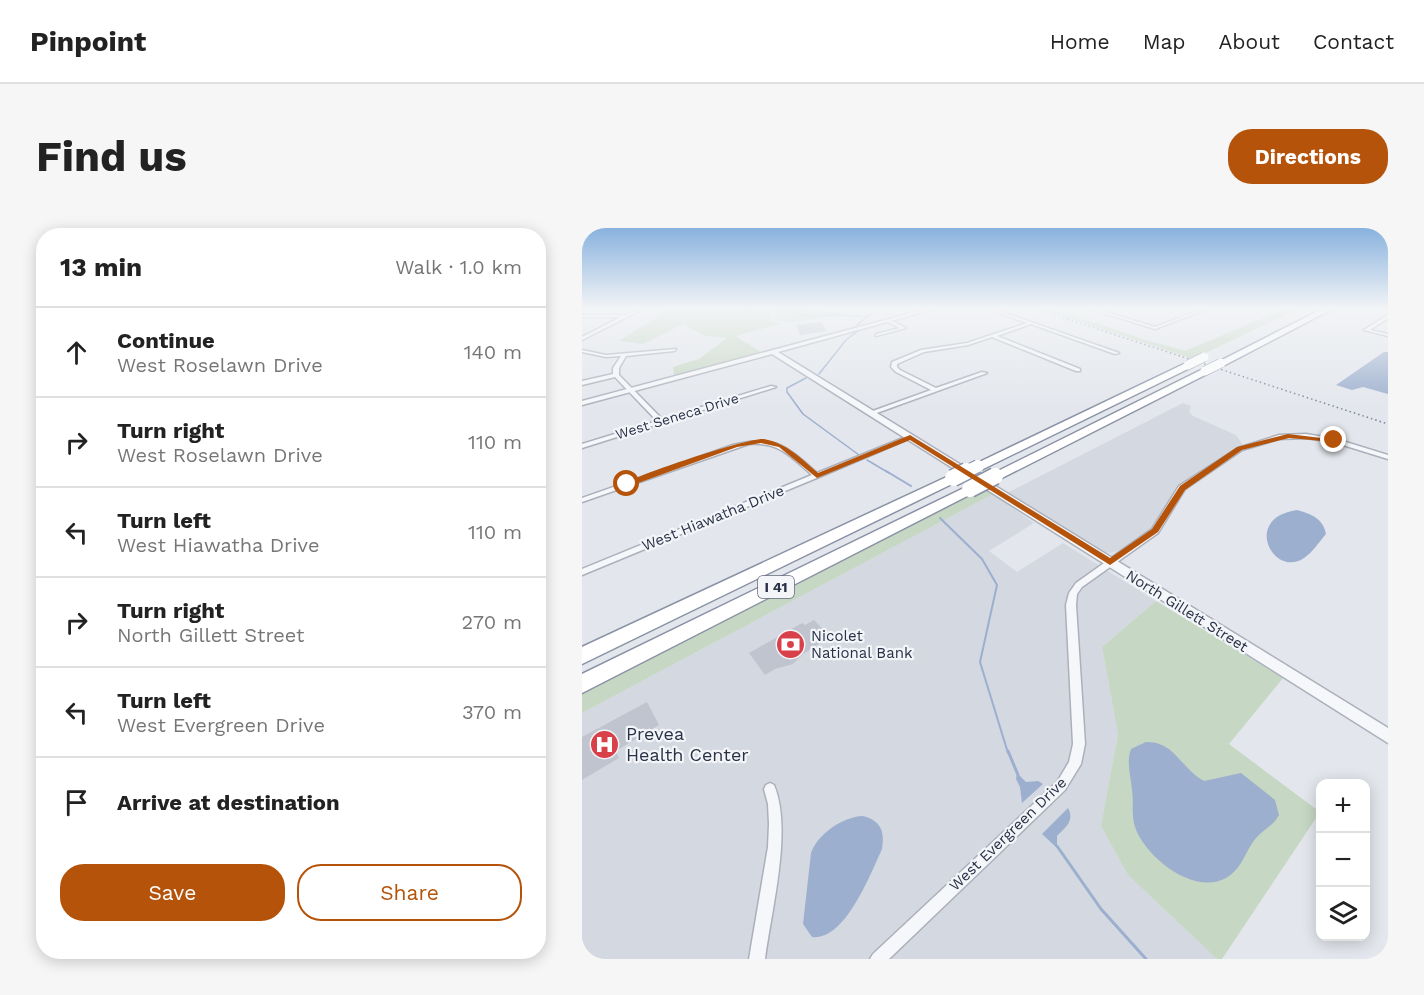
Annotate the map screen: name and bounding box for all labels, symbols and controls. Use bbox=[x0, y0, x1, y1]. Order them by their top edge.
text: Pinpoint bbox=[30, 25, 146, 58]
text: Home bbox=[1050, 29, 1110, 54]
text: Map bbox=[1143, 29, 1186, 54]
text: About bbox=[1219, 29, 1280, 54]
text: Contact bbox=[1313, 29, 1394, 54]
button: Directions bbox=[1228, 129, 1388, 184]
text: Find us bbox=[36, 132, 187, 181]
text: 13 min bbox=[60, 252, 142, 282]
text: Walk · 1.0 km bbox=[395, 255, 522, 279]
text: Continue bbox=[117, 328, 215, 353]
icon: ahead bbox=[60, 336, 93, 369]
text: 140 m bbox=[464, 340, 522, 364]
text: West Roselawn Drive bbox=[117, 353, 323, 377]
street label: West Seneca Drive bbox=[614, 390, 740, 442]
text: Turn right bbox=[117, 418, 224, 443]
icon: right bbox=[60, 426, 93, 459]
route end bbox=[1320, 426, 1346, 452]
text: 110 m bbox=[468, 430, 522, 454]
text: West Roselawn Drive bbox=[117, 443, 323, 467]
route start bbox=[613, 470, 639, 496]
street label: West Hiawatha Drive bbox=[639, 481, 787, 555]
text: Turn left bbox=[117, 508, 211, 533]
icon: left bbox=[60, 516, 93, 549]
text: 110 m bbox=[468, 520, 522, 544]
text: West Hiawatha Drive bbox=[117, 533, 320, 557]
street label: North Gillett Street bbox=[1123, 566, 1252, 656]
road number: I 41 bbox=[758, 576, 794, 598]
text: Turn right bbox=[117, 598, 224, 623]
icon: right bbox=[60, 606, 93, 639]
text: 270 m bbox=[462, 610, 522, 634]
text: North Gillett Street bbox=[117, 623, 304, 647]
place label: Nicolet National Bank bbox=[811, 627, 913, 662]
bank icon: Nicolet National Bank bbox=[774, 629, 806, 661]
text: Turn left bbox=[117, 688, 211, 713]
icon: left bbox=[60, 696, 93, 729]
text: 370 m bbox=[462, 700, 522, 724]
text: West Evergreen Drive bbox=[117, 713, 325, 737]
place label: Prevea Health Center bbox=[626, 723, 749, 765]
hospital icon: Prevea Health Center bbox=[589, 728, 621, 760]
street label: West Evergreen Drive bbox=[946, 773, 1070, 895]
map controls bbox=[1316, 779, 1370, 941]
button: + bbox=[1316, 779, 1370, 833]
icon: arrive bbox=[60, 786, 93, 819]
text: Arrive at destination bbox=[117, 790, 340, 815]
button: − bbox=[1316, 833, 1370, 887]
button: Save bbox=[60, 864, 285, 921]
button: Share bbox=[297, 864, 522, 921]
button: layers bbox=[1316, 887, 1370, 941]

